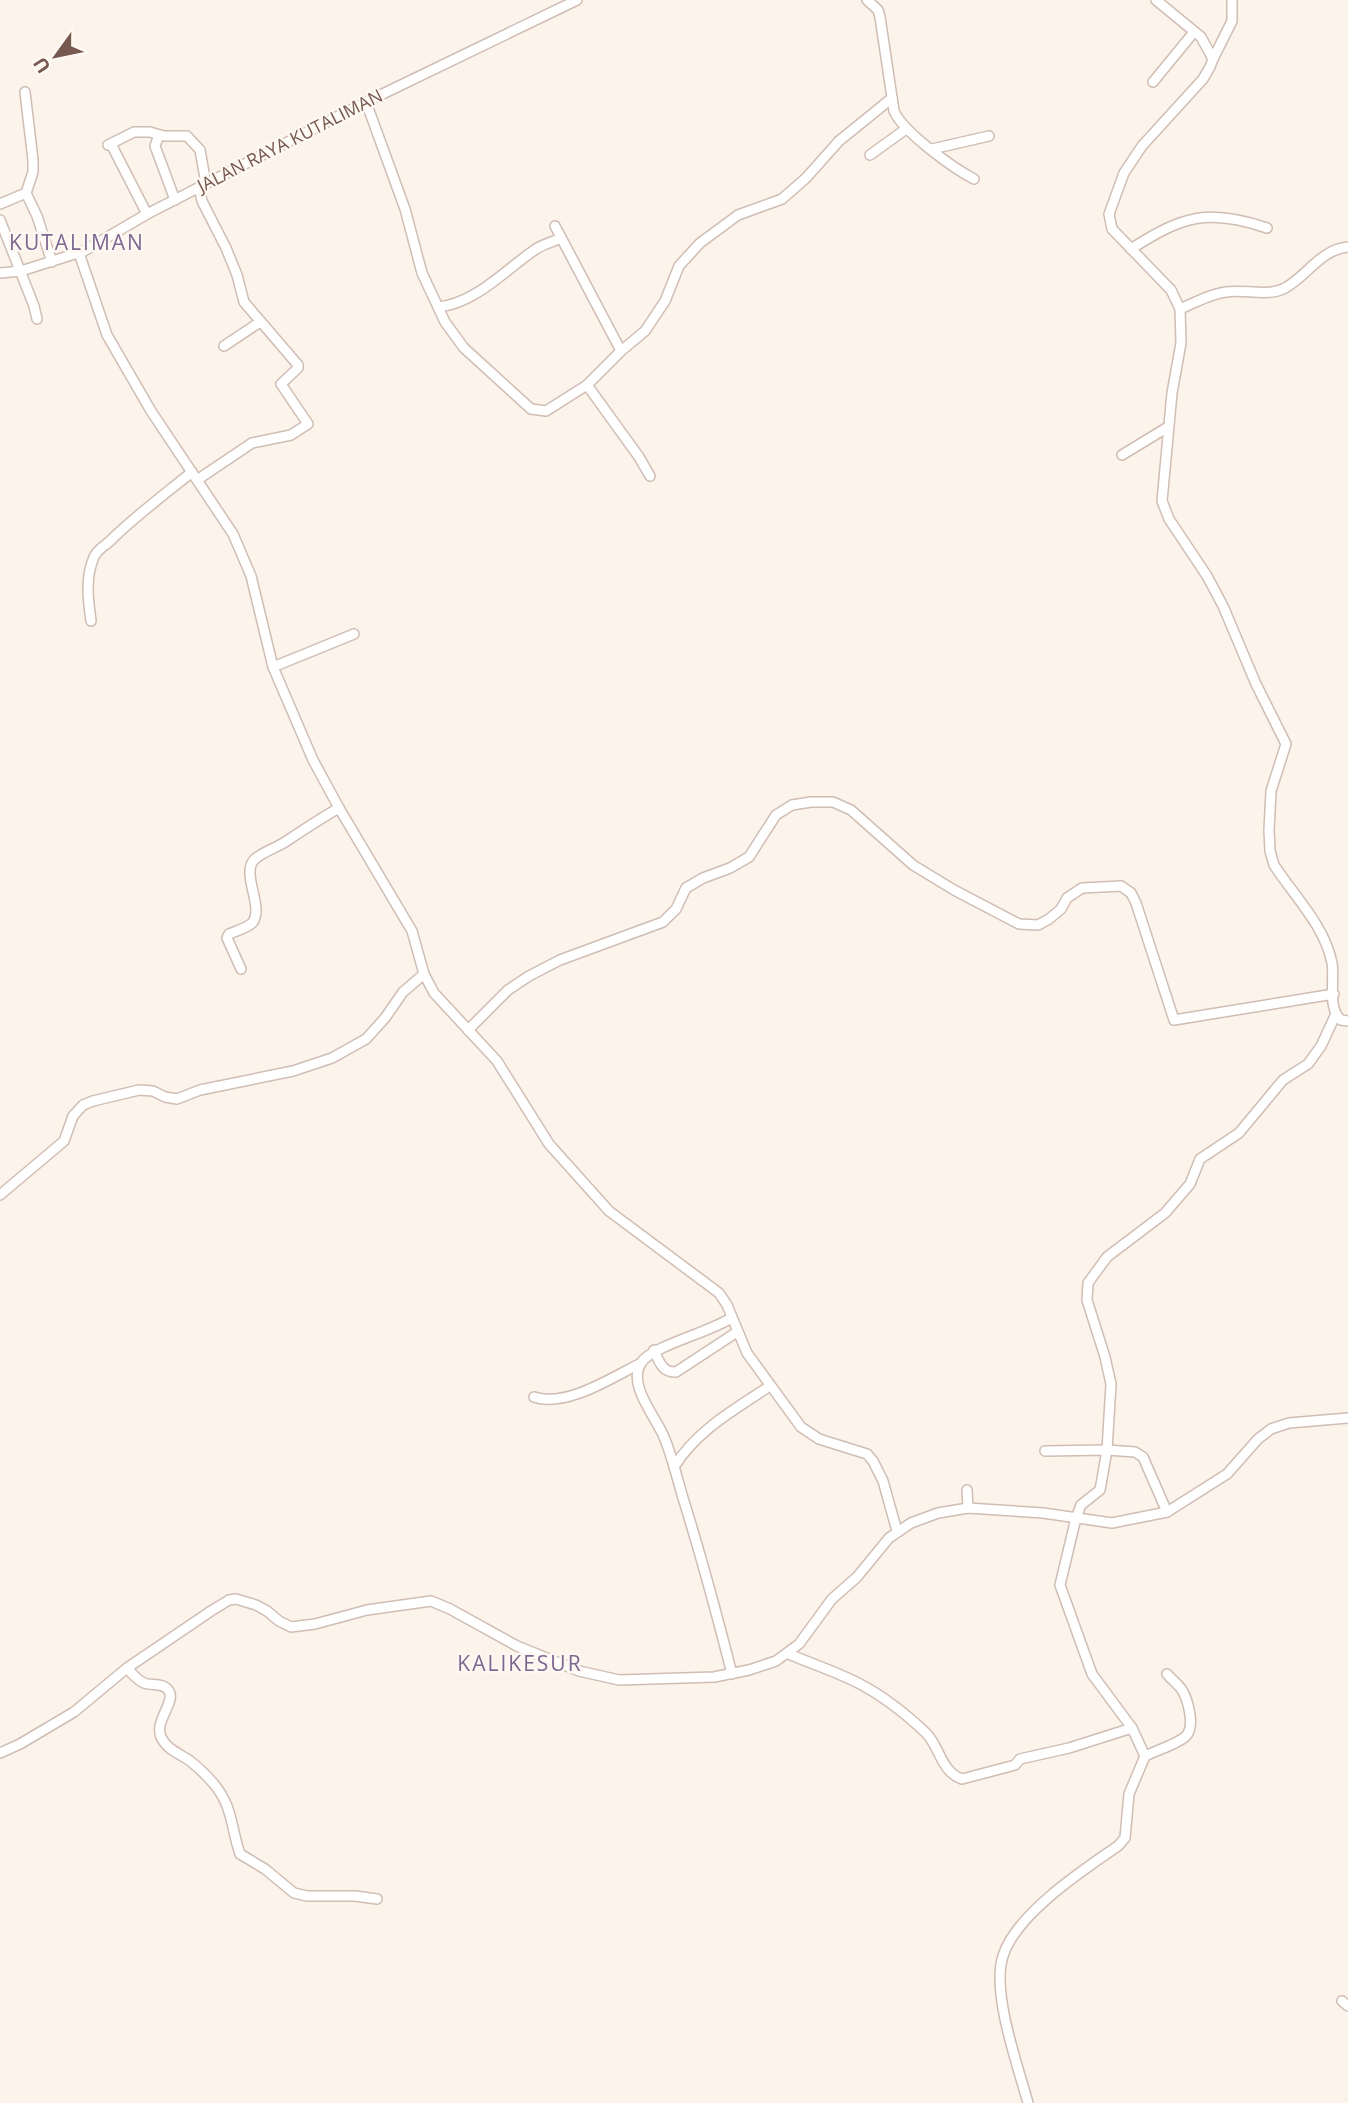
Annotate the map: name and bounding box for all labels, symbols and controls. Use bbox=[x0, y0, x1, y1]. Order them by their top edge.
north arrow bbox=[21, 21, 91, 91]
text: U bbox=[27, 52, 57, 78]
street label: JALAN RAYA KUTALIMAN bbox=[191, 83, 386, 198]
district label: KUTALIMAN bbox=[9, 228, 145, 256]
district label: KALIKESUR bbox=[457, 1649, 583, 1677]

